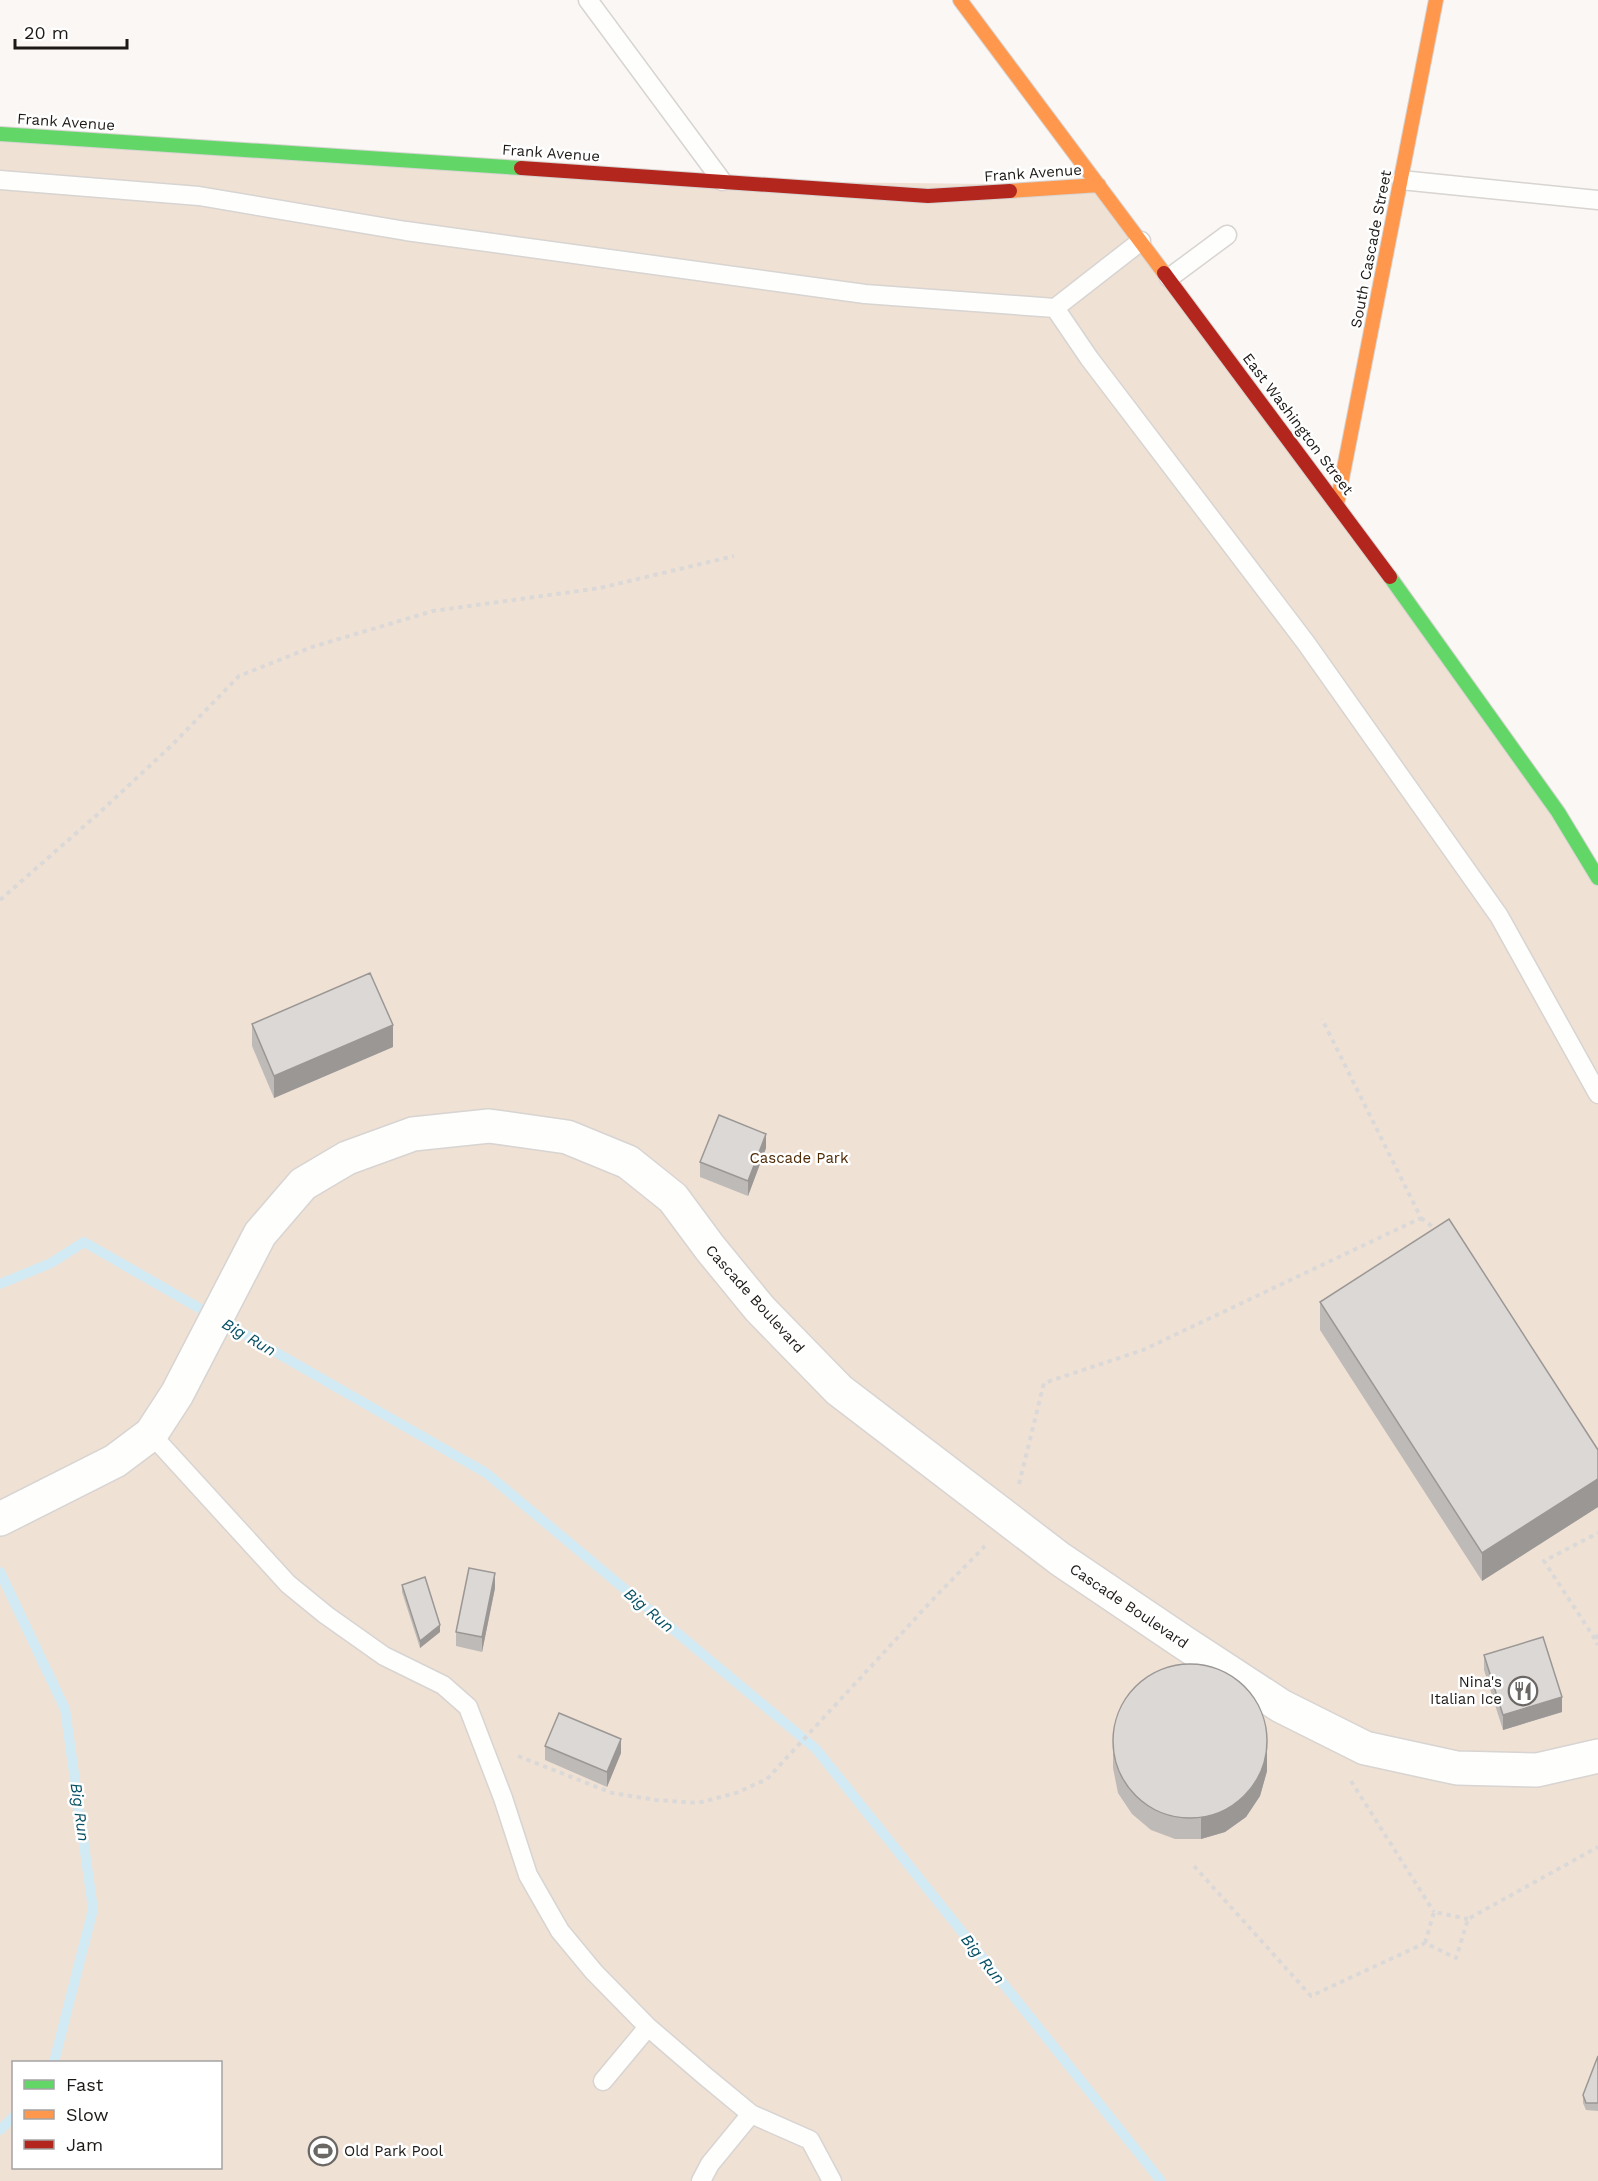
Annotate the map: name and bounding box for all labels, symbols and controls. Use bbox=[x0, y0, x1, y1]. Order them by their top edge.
scale bar bbox=[15, 12, 128, 50]
text: 20 m bbox=[24, 22, 69, 43]
street label: Frank Avenue bbox=[17, 110, 115, 134]
street label: Frank Avenue bbox=[502, 141, 600, 165]
street label: Frank Avenue bbox=[984, 161, 1082, 185]
street label: South Cascade Street bbox=[1347, 168, 1395, 329]
street label: East Washington Street bbox=[1239, 350, 1358, 499]
park label: Cascade Park bbox=[749, 1149, 849, 1167]
street label: Cascade Boulevard bbox=[702, 1241, 808, 1357]
water label: Big Run bbox=[219, 1314, 279, 1360]
street label: Cascade Boulevard bbox=[1066, 1560, 1192, 1652]
water label: Big Run bbox=[620, 1584, 678, 1636]
place label: Nina's Italian Ice bbox=[1430, 1673, 1502, 1708]
restaurant icon: Nina's Italian Ice bbox=[1507, 1675, 1539, 1707]
water label: Big Run bbox=[66, 1782, 94, 1842]
water label: Big Run bbox=[957, 1930, 1009, 1988]
legend bbox=[12, 2061, 222, 2169]
text: Fast bbox=[66, 2074, 104, 2095]
text: Slow bbox=[66, 2104, 109, 2125]
text: Jam bbox=[66, 2134, 103, 2155]
sports icon: Old Park Pool bbox=[307, 2135, 339, 2167]
place label: Old Park Pool bbox=[344, 2142, 443, 2160]

